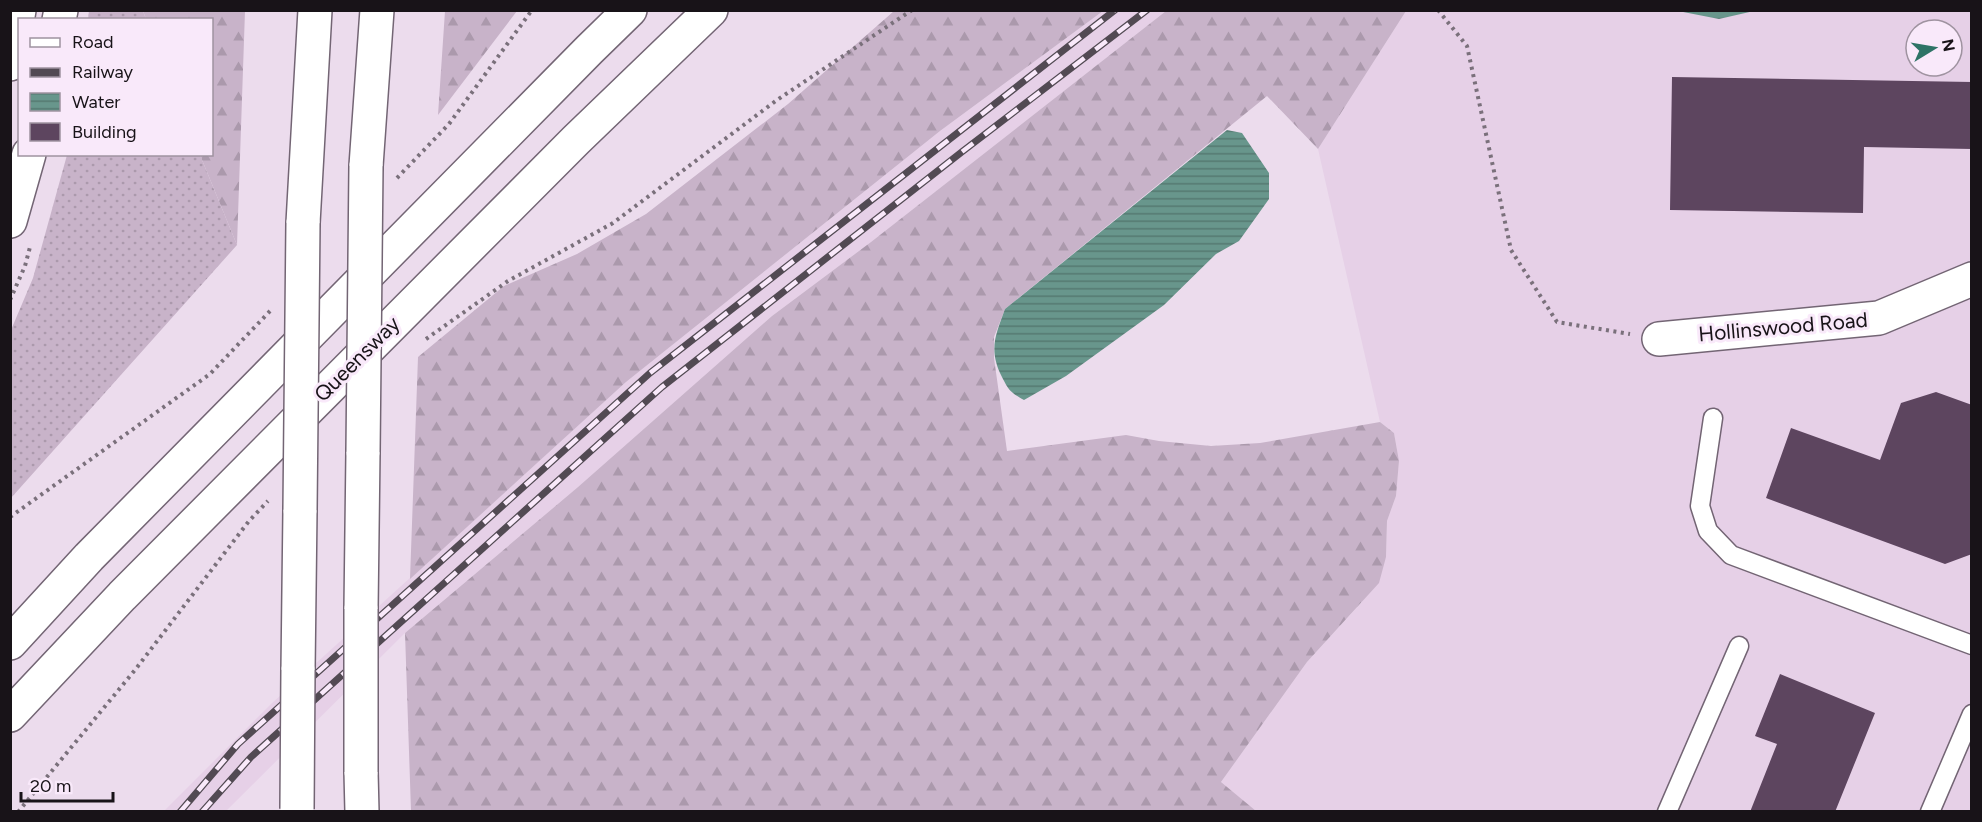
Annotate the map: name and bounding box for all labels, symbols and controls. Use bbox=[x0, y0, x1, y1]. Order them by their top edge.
legend bbox=[18, 18, 213, 156]
north arrow bbox=[1904, 18, 1964, 78]
text: Road bbox=[72, 31, 113, 53]
text: N bbox=[1938, 37, 1959, 53]
text: Railway bbox=[72, 61, 134, 83]
text: Water bbox=[72, 91, 120, 113]
text: Building bbox=[72, 121, 137, 143]
street label: Hollinswood Road bbox=[1697, 307, 1869, 346]
street label: Queensway bbox=[309, 311, 405, 407]
scale bar bbox=[21, 765, 112, 803]
text: 20 m bbox=[30, 775, 71, 797]

